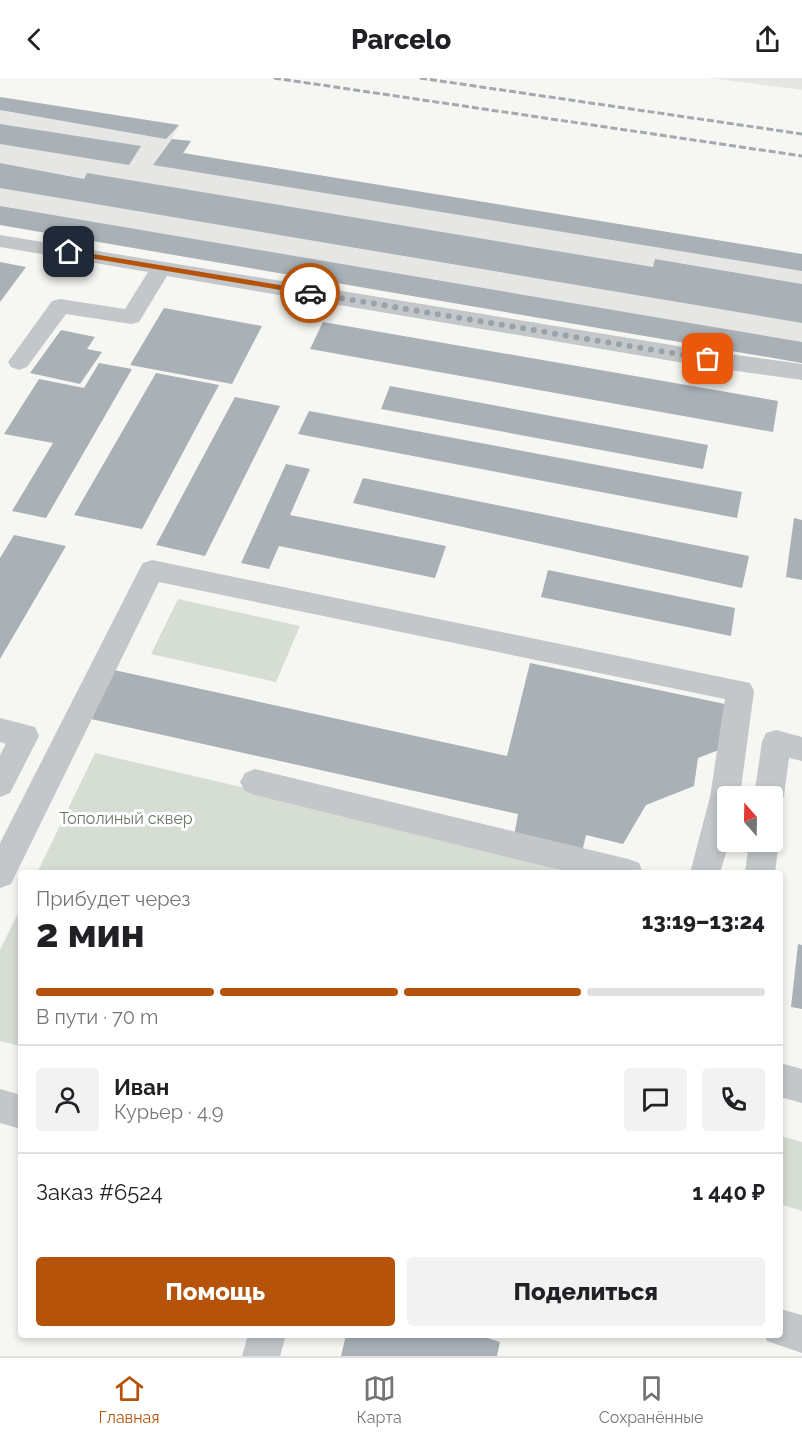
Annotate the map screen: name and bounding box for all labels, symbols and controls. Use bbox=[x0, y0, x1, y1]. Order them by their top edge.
icon: back bbox=[18, 23, 51, 56]
icon: share bbox=[751, 23, 784, 56]
text: Parcelo bbox=[351, 24, 451, 55]
pin bbox=[43, 226, 94, 277]
icon: home bbox=[52, 235, 85, 268]
courier bbox=[280, 263, 340, 323]
icon: car bbox=[294, 277, 327, 310]
pin bbox=[682, 333, 733, 384]
icon: bag bbox=[691, 342, 724, 375]
north arrow bbox=[717, 786, 783, 852]
map controls bbox=[717, 786, 783, 852]
park label: Тополиный сквер bbox=[59, 809, 193, 828]
text: Прибудет через bbox=[36, 887, 190, 911]
text: 13:19–13:24 bbox=[642, 908, 765, 934]
text: 2 мин bbox=[36, 910, 145, 956]
text: В пути · 70 m bbox=[36, 1005, 158, 1029]
button: person bbox=[36, 1068, 99, 1131]
button: chat bbox=[624, 1068, 687, 1131]
button: phone bbox=[702, 1068, 765, 1131]
text: Иван bbox=[114, 1074, 169, 1100]
text: Курьер · 4.9 bbox=[114, 1100, 223, 1124]
text: Заказ #6524 bbox=[36, 1179, 163, 1205]
text: 1 440 ₽ bbox=[692, 1179, 765, 1205]
button: Помощь bbox=[36, 1257, 395, 1326]
button: Поделиться bbox=[407, 1257, 765, 1326]
tab: Главная bbox=[99, 1372, 160, 1427]
tab: Карта bbox=[357, 1372, 402, 1427]
tab: Сохранённые bbox=[599, 1372, 703, 1427]

